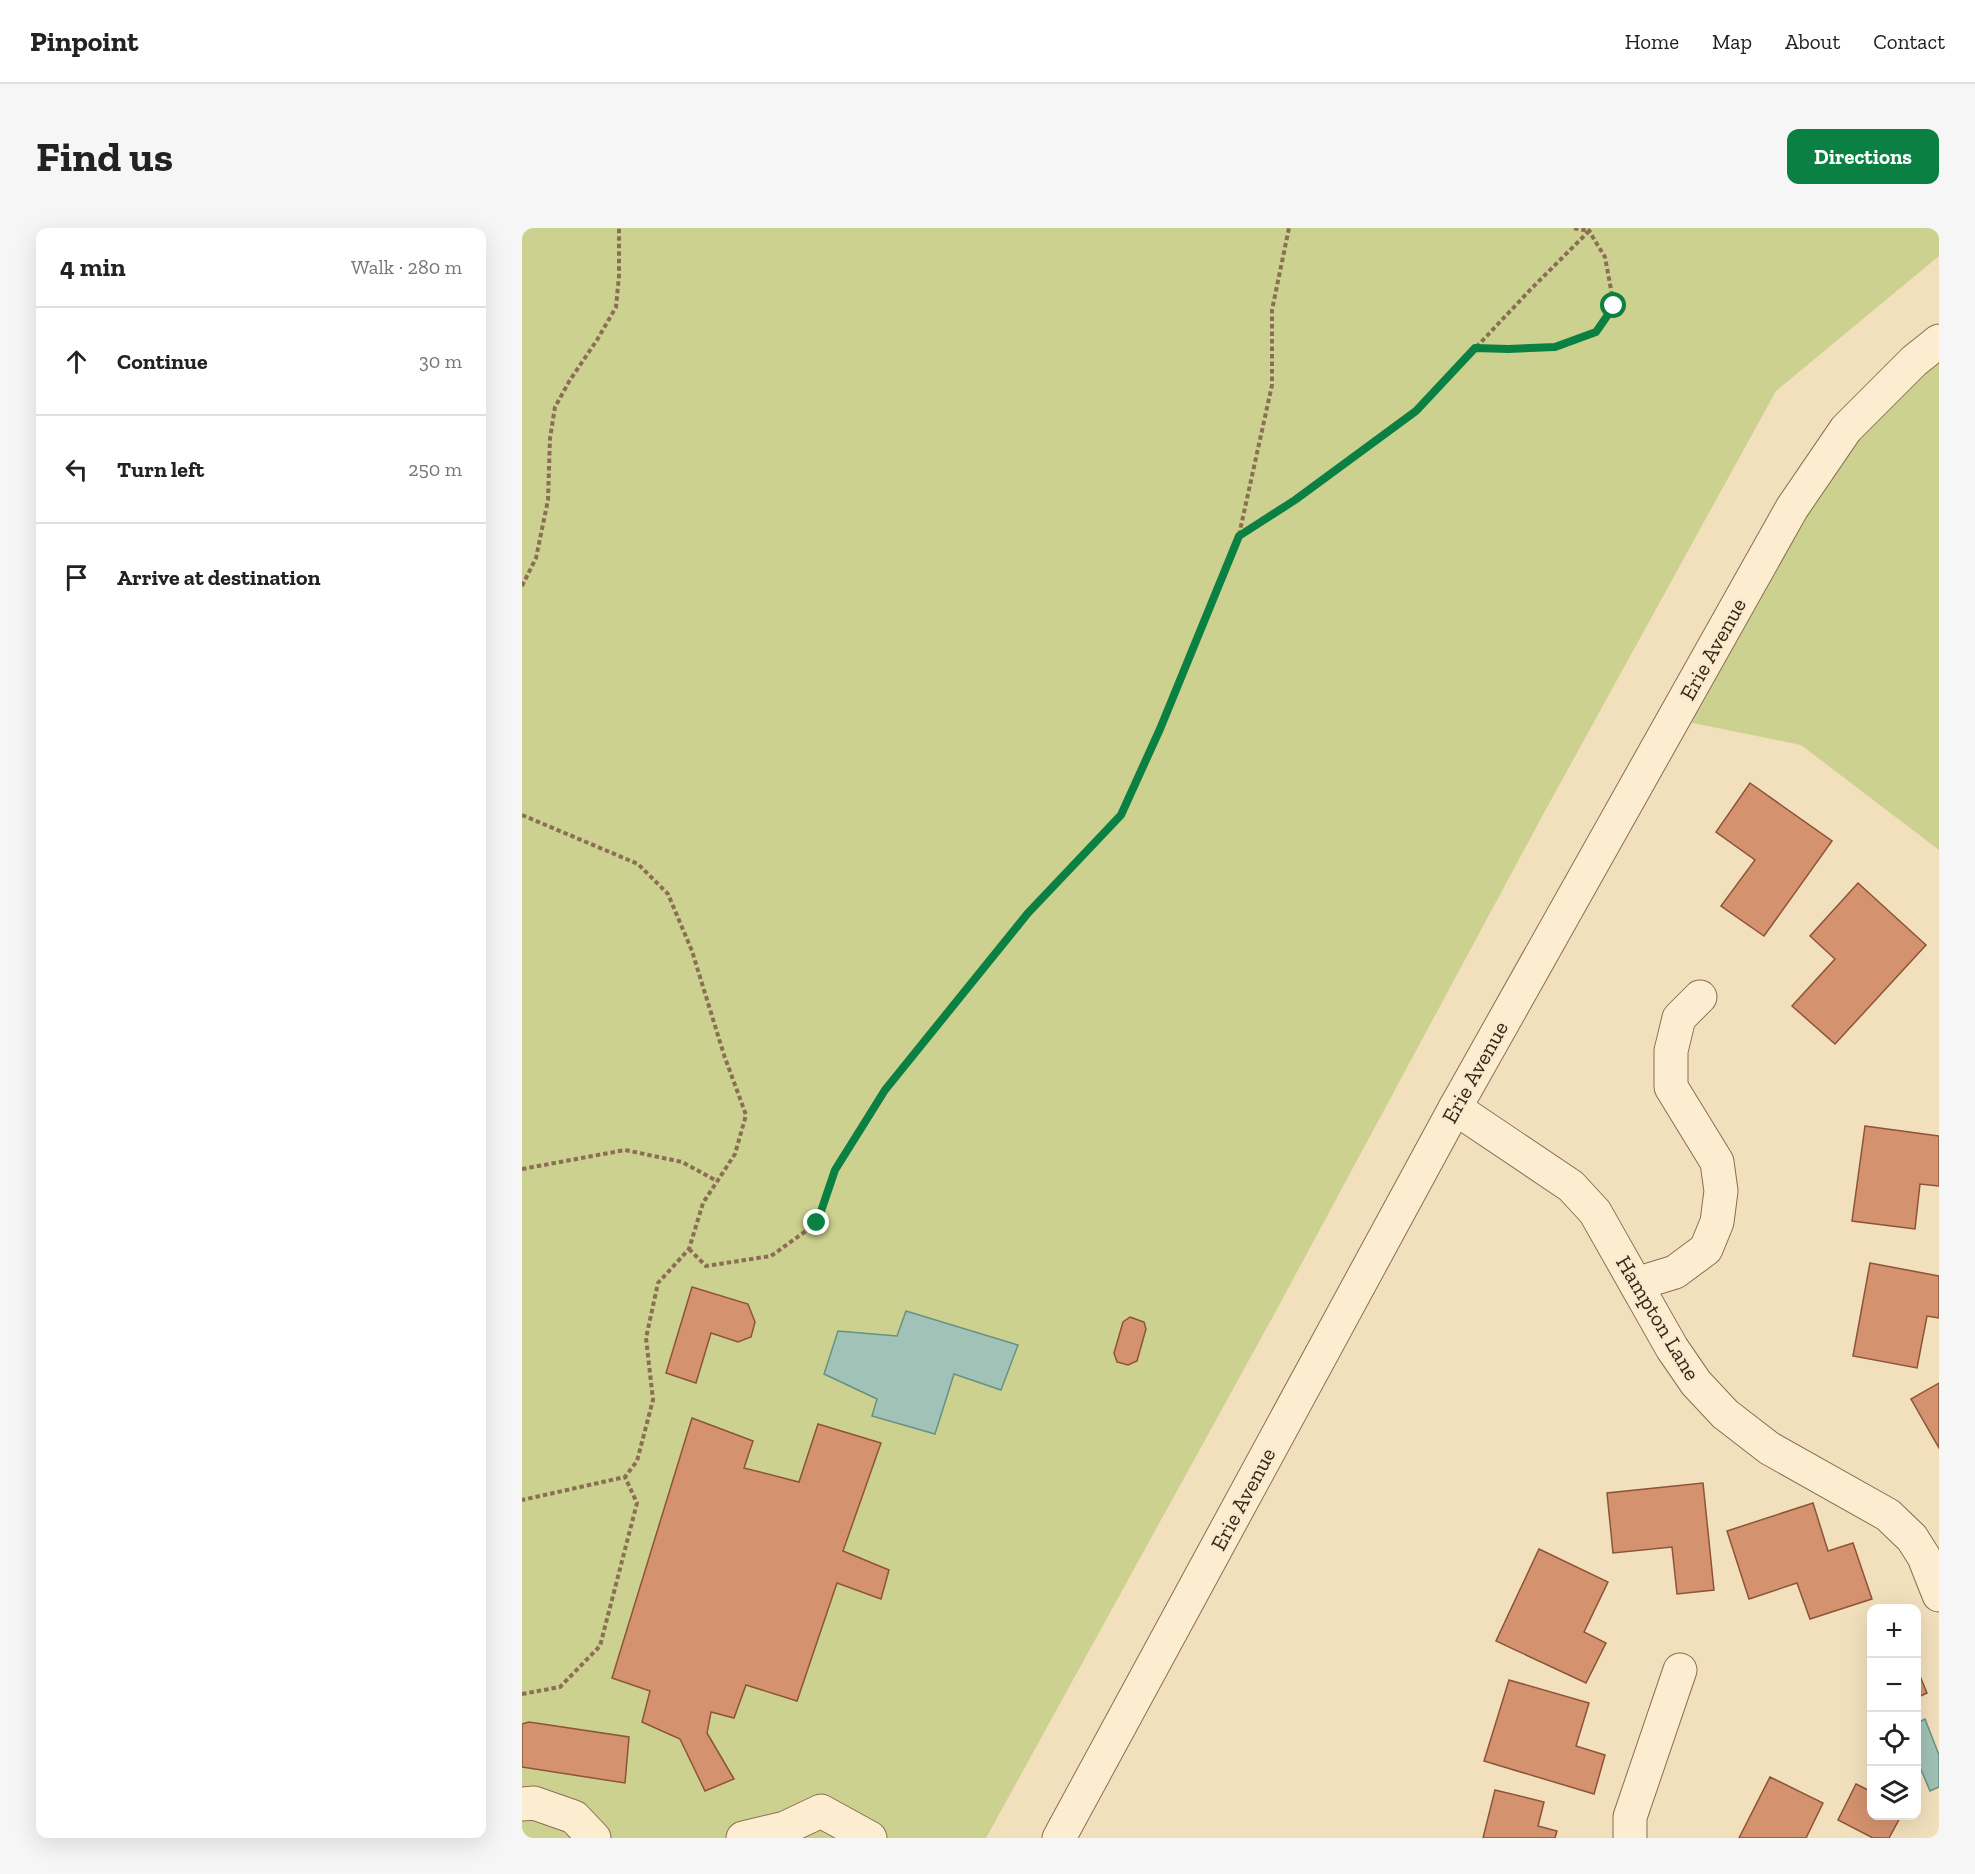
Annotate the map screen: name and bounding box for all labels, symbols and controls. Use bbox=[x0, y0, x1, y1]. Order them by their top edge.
text: Pinpoint bbox=[30, 25, 138, 58]
text: Home bbox=[1625, 29, 1679, 54]
text: Map bbox=[1712, 29, 1752, 54]
text: About bbox=[1785, 29, 1840, 54]
text: Contact bbox=[1873, 29, 1945, 54]
button: Directions bbox=[1787, 129, 1939, 184]
text: Find us bbox=[36, 131, 173, 182]
text: 4 min bbox=[60, 251, 126, 283]
text: Walk · 280 m bbox=[351, 255, 462, 279]
route start bbox=[1600, 292, 1626, 318]
icon: ahead bbox=[60, 345, 93, 378]
text: Continue bbox=[117, 348, 208, 375]
text: 30 m bbox=[419, 349, 462, 373]
icon: left bbox=[60, 453, 93, 486]
text: Turn left bbox=[117, 456, 204, 483]
text: 250 m bbox=[408, 457, 462, 481]
icon: arrive bbox=[60, 561, 93, 594]
text: Arrive at destination bbox=[117, 564, 320, 591]
street label: Erie Avenue bbox=[1674, 593, 1752, 705]
street label: Erie Avenue bbox=[1436, 1016, 1514, 1128]
route end bbox=[803, 1209, 829, 1235]
street label: Hampton Lane bbox=[1610, 1251, 1706, 1385]
street label: Erie Avenue bbox=[1205, 1443, 1281, 1555]
map controls bbox=[1867, 1604, 1921, 1820]
button: + bbox=[1867, 1604, 1921, 1658]
button: − bbox=[1867, 1658, 1921, 1712]
button: locate bbox=[1867, 1712, 1921, 1766]
button: layers bbox=[1867, 1766, 1921, 1820]

